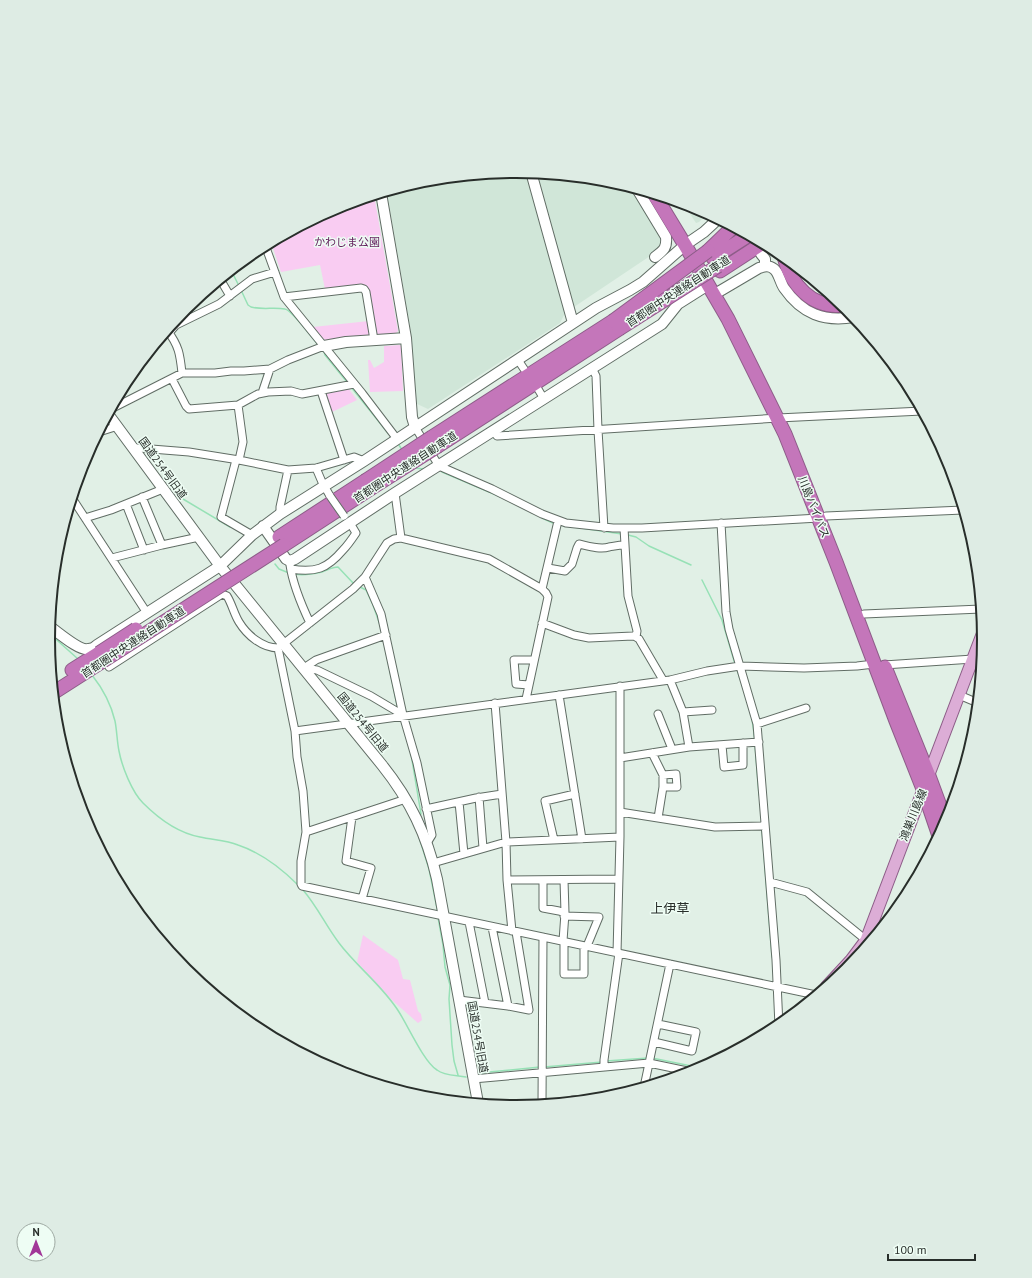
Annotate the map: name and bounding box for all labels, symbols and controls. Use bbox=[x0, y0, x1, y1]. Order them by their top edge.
park label: かわじま公園 bbox=[314, 235, 380, 249]
street label: 首都圏中央連絡自動車道 bbox=[623, 252, 733, 330]
street label: 首都圏中央連絡自動車道 bbox=[350, 428, 460, 506]
street label: 国道254号旧道 bbox=[136, 434, 190, 502]
street label: 川島バイパス bbox=[795, 474, 833, 540]
street label: 首都圏中央連絡自動車道 bbox=[78, 603, 188, 681]
street label: 国道254号旧道 bbox=[335, 689, 391, 755]
street label: 鴻巣川島線 bbox=[896, 787, 930, 843]
district label: 上伊草 bbox=[650, 900, 690, 917]
street label: 国道254号旧道 bbox=[465, 1000, 491, 1074]
north arrow bbox=[16, 1222, 56, 1262]
text: N bbox=[32, 1225, 40, 1239]
scale bar bbox=[888, 1236, 975, 1262]
text: 100 m bbox=[894, 1242, 927, 1257]

